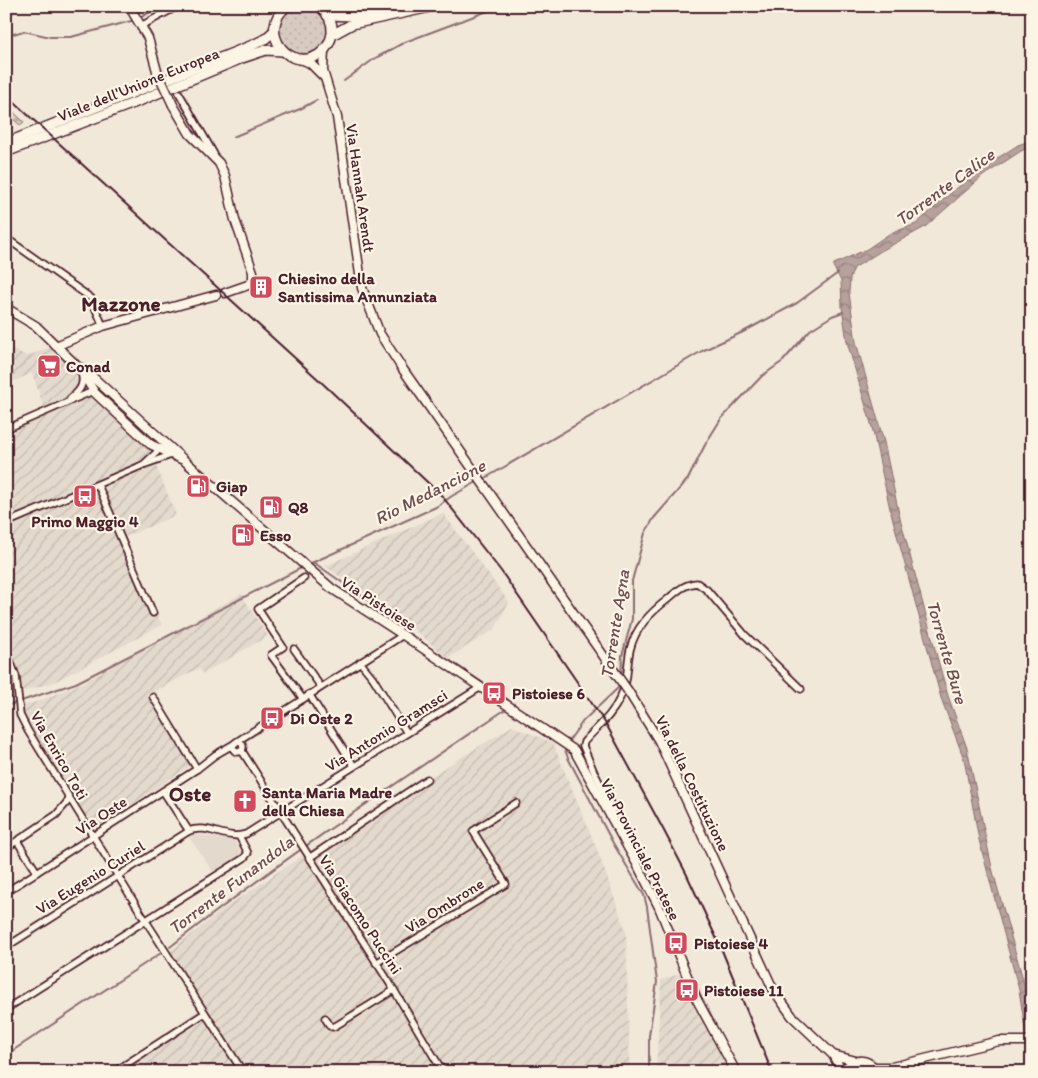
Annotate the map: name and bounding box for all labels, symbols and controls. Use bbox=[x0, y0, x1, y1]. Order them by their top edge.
street label: Viale dell'Unione Europea bbox=[55, 43, 222, 126]
street label: Via Hannah Arendt bbox=[342, 122, 379, 254]
water label: Torrente Calice bbox=[891, 143, 1000, 230]
place label: Chiesino della Santissima Annunziata bbox=[278, 269, 437, 306]
building icon: Chiesino della Santissima Annunziata bbox=[248, 274, 274, 300]
district label: Mazzone bbox=[81, 291, 161, 316]
supermarket icon: Conad bbox=[36, 353, 62, 379]
place label: Conad bbox=[66, 357, 110, 376]
water label: Rio Medancione bbox=[371, 454, 490, 529]
fuel station icon: Giap bbox=[185, 473, 211, 499]
place label: Giap bbox=[216, 477, 248, 497]
bus stop icon: Primo Maggio 4 bbox=[72, 483, 98, 509]
fuel station icon: Q8 bbox=[258, 494, 284, 520]
place label: Q8 bbox=[288, 498, 309, 517]
place label: Primo Maggio 4 bbox=[31, 512, 139, 532]
fuel station icon: Esso bbox=[230, 522, 256, 548]
place label: Esso bbox=[260, 526, 291, 545]
water label: Torrente Agna bbox=[596, 567, 635, 680]
street label: Via Pistoiese bbox=[337, 572, 420, 635]
water label: Torrente Bure bbox=[922, 598, 973, 708]
bus stop icon: Pistoiese 6 bbox=[481, 680, 507, 706]
place label: Pistoiese 6 bbox=[512, 684, 586, 703]
street label: Via Antonio Gramsci bbox=[322, 685, 451, 776]
bus stop icon: Di Oste 2 bbox=[259, 705, 285, 731]
street label: Via Enrico Toti bbox=[26, 707, 93, 803]
place label: Di Oste 2 bbox=[290, 709, 353, 728]
street label: Via della Costituzione bbox=[651, 712, 734, 854]
street label: Via Provinciale Pratese bbox=[597, 775, 685, 923]
district label: Oste bbox=[169, 781, 211, 806]
place label: Santa Maria Madre della Chiesa bbox=[262, 783, 393, 820]
church icon: Santa Maria Madre della Chiesa bbox=[232, 788, 258, 814]
street label: Via Oste bbox=[72, 792, 131, 839]
water label: Torrente Funandola bbox=[164, 830, 298, 939]
street label: Via Eugenio Curiel bbox=[32, 836, 149, 918]
street label: Via Giacomo Puccini bbox=[315, 851, 406, 977]
street label: Via Ombrone bbox=[401, 874, 487, 937]
bus stop icon: Pistoiese 4 bbox=[663, 930, 689, 956]
place label: Pistoiese 4 bbox=[694, 934, 769, 953]
bus stop icon: Pistoiese 11 bbox=[674, 977, 700, 1003]
place label: Pistoiese 11 bbox=[704, 981, 784, 1000]

